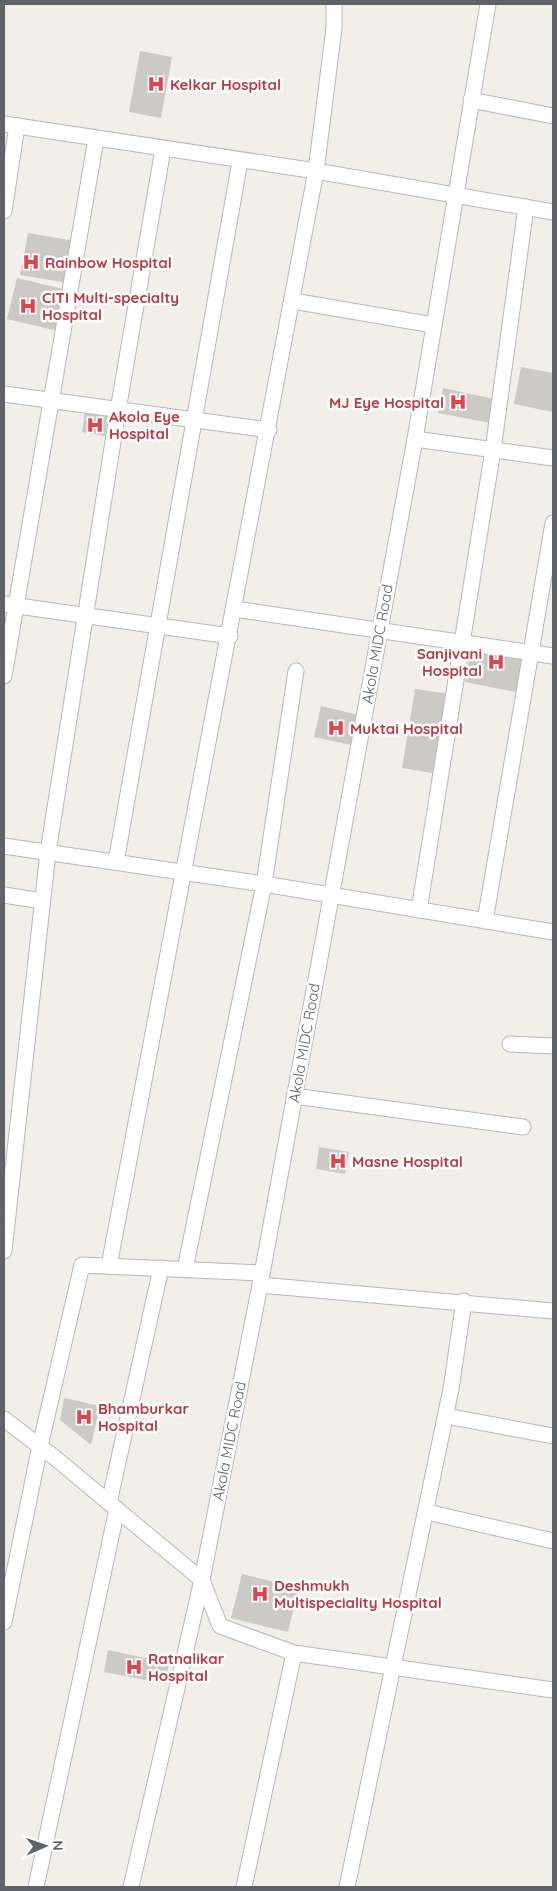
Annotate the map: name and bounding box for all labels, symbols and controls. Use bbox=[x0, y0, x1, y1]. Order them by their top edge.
hospital icon: Kelkar Hospital bbox=[146, 74, 166, 94]
place label: Kelkar Hospital bbox=[170, 75, 281, 94]
hospital icon: Rainbow Hospital bbox=[21, 252, 41, 272]
place label: Rainbow Hospital bbox=[45, 253, 172, 272]
place label: CITI Multi-specialty Hospital bbox=[42, 288, 179, 324]
hospital icon: CITI Multi-specialty Hospital bbox=[18, 296, 38, 316]
hospital icon: MJ Eye Hospital bbox=[448, 392, 468, 412]
place label: MJ Eye Hospital bbox=[329, 393, 444, 412]
place label: Akola Eye Hospital bbox=[109, 407, 180, 443]
hospital icon: Akola Eye Hospital bbox=[85, 415, 105, 435]
street label: Akola MIDC Road bbox=[357, 583, 397, 705]
place label: Sanjivani Hospital bbox=[417, 644, 482, 680]
hospital icon: Sanjivani Hospital bbox=[486, 652, 506, 672]
hospital icon: Muktai Hospital bbox=[326, 718, 346, 738]
place label: Muktai Hospital bbox=[350, 719, 463, 738]
street label: Akola MIDC Road bbox=[284, 982, 324, 1104]
hospital icon: Masne Hospital bbox=[328, 1151, 348, 1171]
place label: Masne Hospital bbox=[352, 1152, 463, 1171]
street label: Akola MIDC Road bbox=[208, 1380, 250, 1502]
place label: Bhamburkar Hospital bbox=[98, 1399, 189, 1435]
hospital icon: Bhamburkar Hospital bbox=[74, 1407, 94, 1427]
place label: Deshmukh Multispeciality Hospital bbox=[274, 1576, 442, 1612]
hospital icon: Deshmukh Multispeciality Hospital bbox=[250, 1584, 270, 1604]
place label: Ratnalikar Hospital bbox=[148, 1649, 225, 1685]
hospital icon: Ratnalikar Hospital bbox=[124, 1657, 144, 1677]
north arrow bbox=[20, 1821, 70, 1871]
text: N bbox=[49, 1840, 67, 1851]

